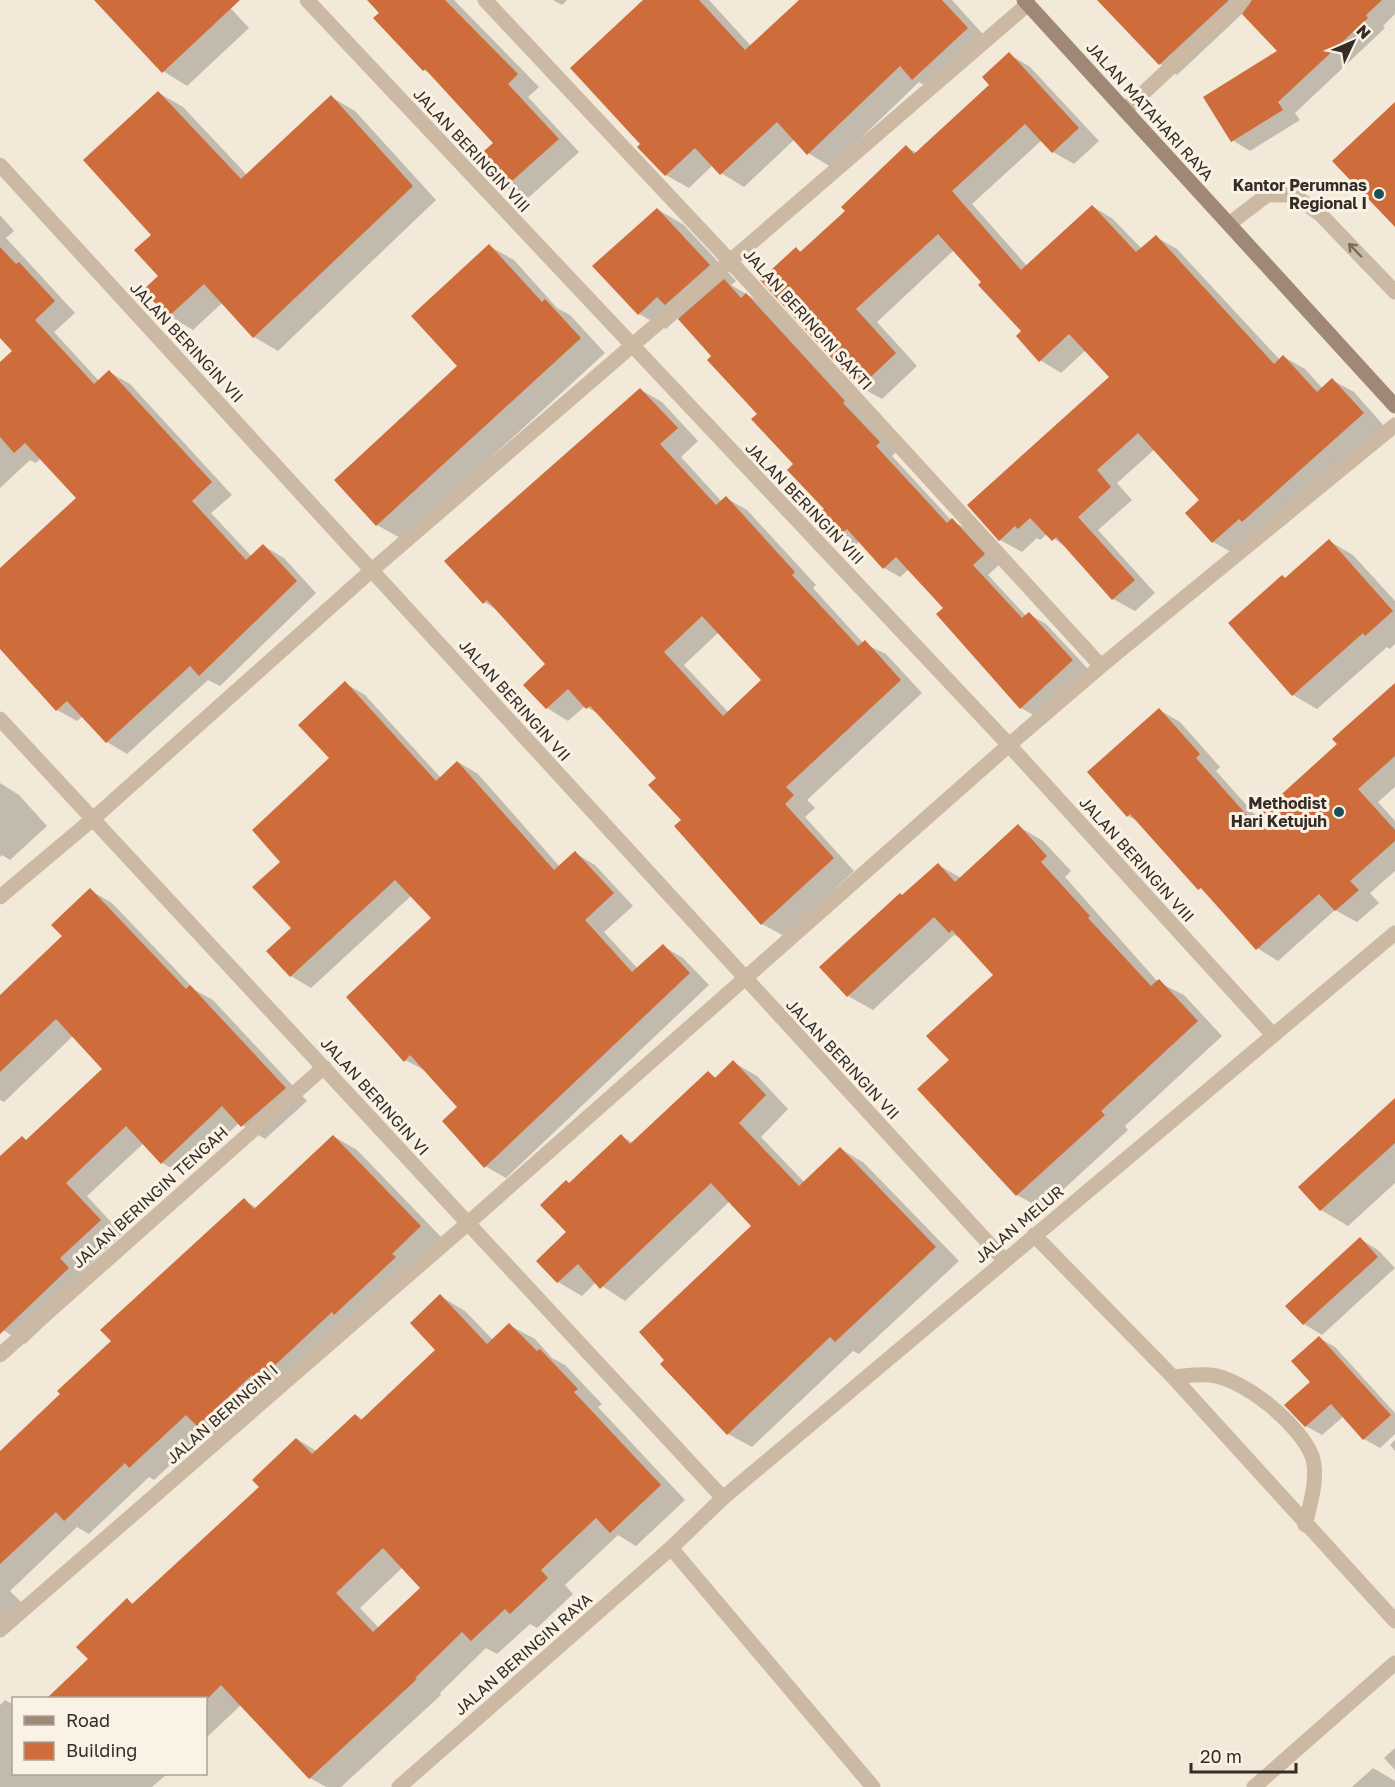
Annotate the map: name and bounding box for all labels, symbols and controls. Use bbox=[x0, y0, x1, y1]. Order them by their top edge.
north arrow bbox=[1323, 12, 1383, 72]
text: N bbox=[1352, 20, 1375, 43]
street label: JALAN MATAHARI RAYA bbox=[1082, 37, 1218, 185]
street label: JALAN BERINGIN VIII bbox=[409, 84, 535, 216]
place label: Kantor Perumnas Regional I bbox=[1233, 175, 1367, 213]
marker: Kantor Perumnas Regional I bbox=[1372, 187, 1386, 201]
one-way arrow bbox=[1347, 242, 1362, 257]
street label: JALAN BERINGIN SAKTI bbox=[739, 244, 877, 394]
street label: JALAN BERINGIN VII bbox=[126, 278, 248, 406]
street label: JALAN BERINGIN VIII bbox=[741, 438, 869, 568]
street label: JALAN BERINGIN VII bbox=[455, 635, 575, 765]
street label: JALAN BERINGIN VIII bbox=[1075, 792, 1199, 926]
place label: Methodist Hari Ketujuh bbox=[1231, 793, 1327, 831]
marker: Methodist Hari Ketujuh bbox=[1332, 805, 1346, 819]
street label: JALAN BERINGIN VII bbox=[782, 995, 904, 1123]
street label: JALAN BERINGIN VI bbox=[317, 1033, 433, 1159]
street label: JALAN BERINGIN TENGAH bbox=[68, 1122, 232, 1272]
street label: JALAN MELUR bbox=[970, 1181, 1068, 1267]
street label: JALAN BERINGIN I bbox=[162, 1360, 282, 1468]
street label: JALAN BERINGIN RAYA bbox=[450, 1589, 596, 1719]
legend bbox=[12, 1697, 207, 1775]
text: Road bbox=[66, 1709, 110, 1731]
scale bar bbox=[1191, 1736, 1296, 1774]
text: Building bbox=[66, 1739, 137, 1761]
text: 20 m bbox=[1200, 1745, 1242, 1767]

